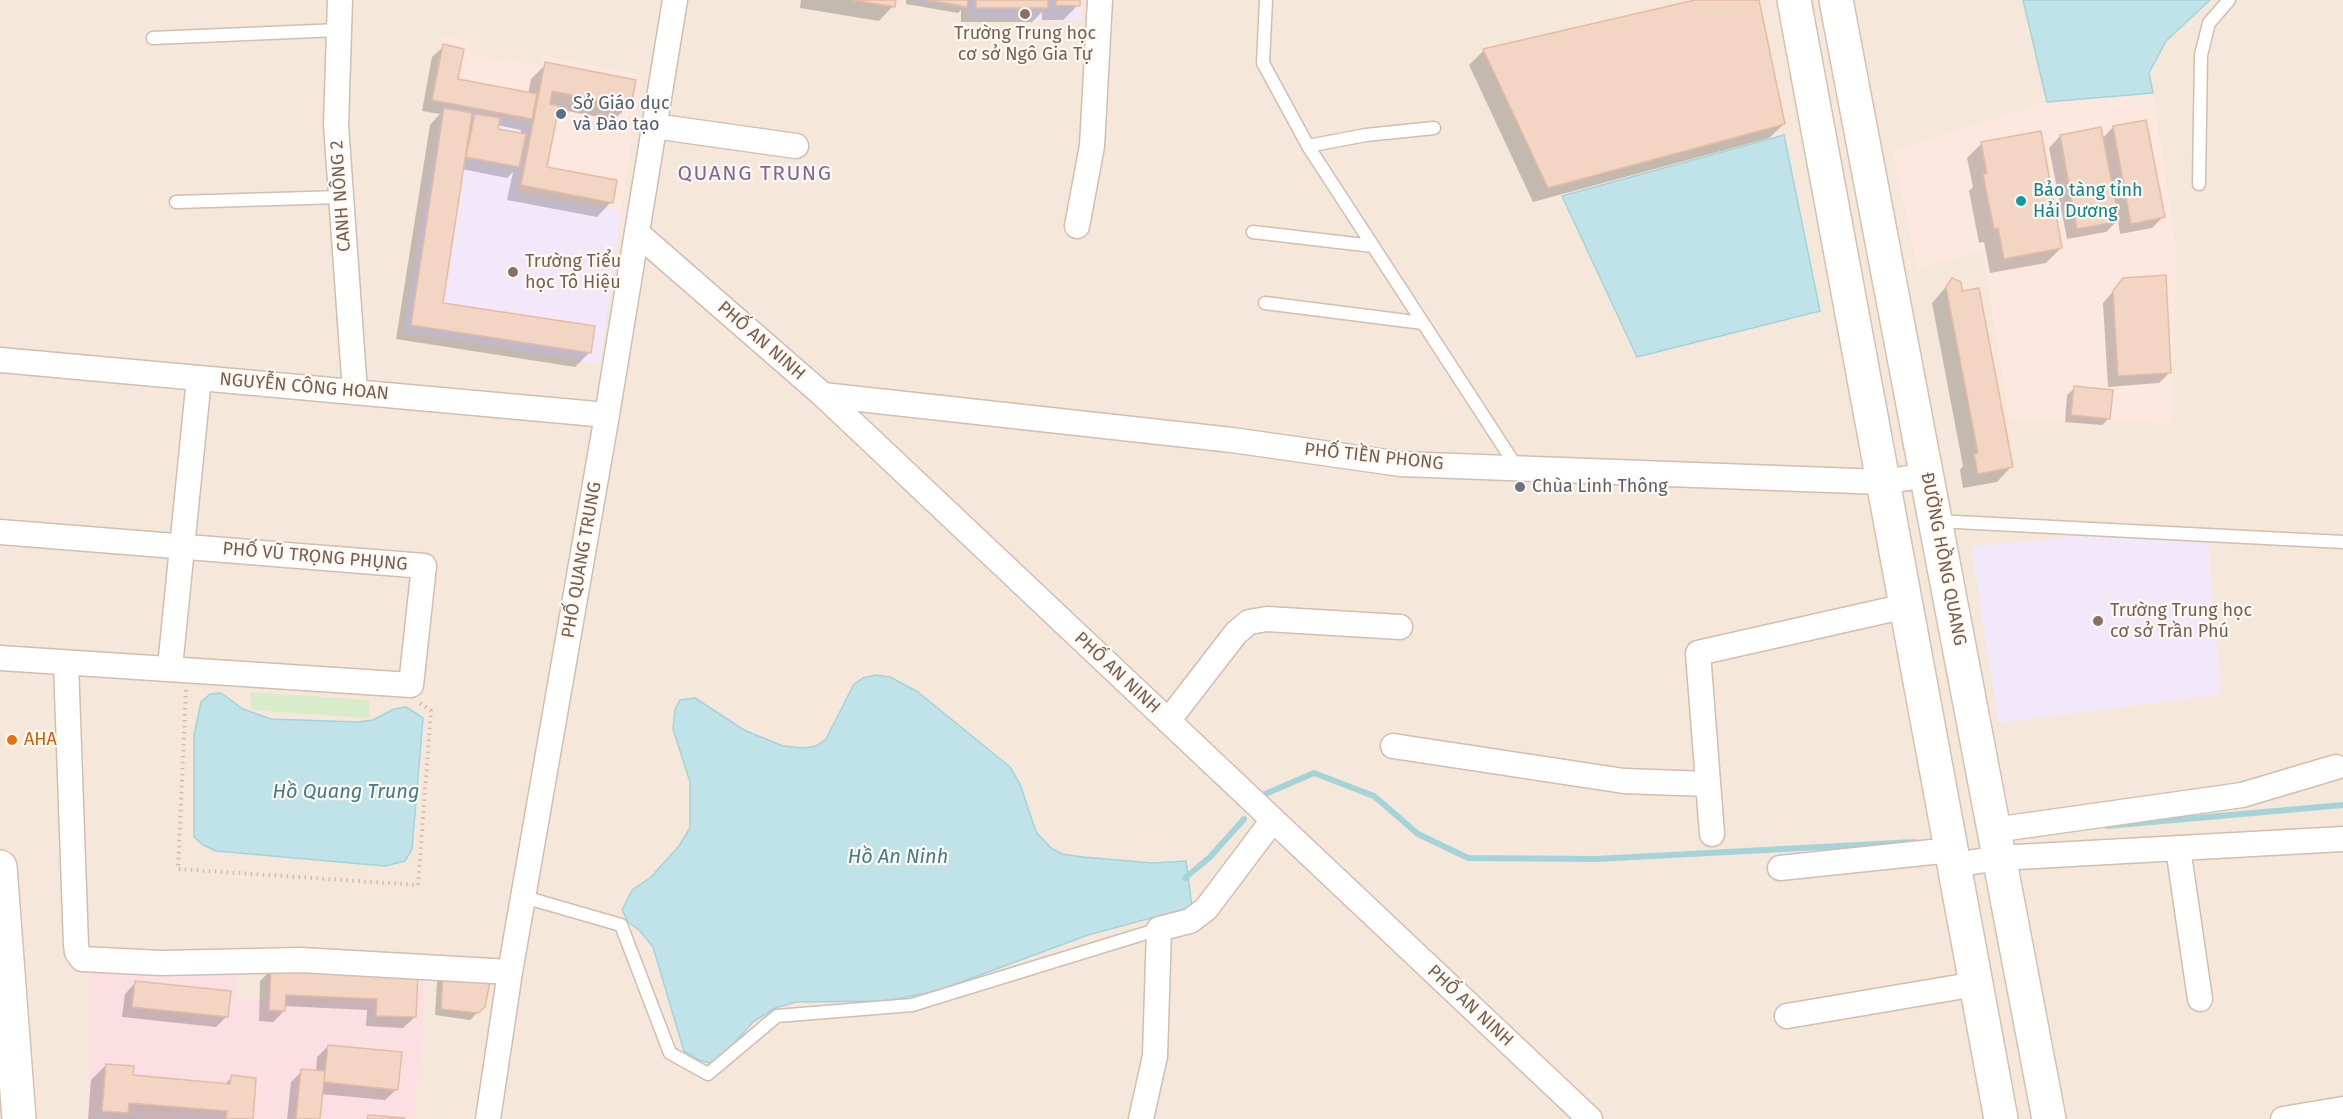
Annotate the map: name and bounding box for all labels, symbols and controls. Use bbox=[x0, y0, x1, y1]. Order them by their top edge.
marker: Trường Trung học cơ sở Ngô Gia Tự bbox=[1018, 7, 1032, 21]
place label: Trường Trung học cơ sở Ngô Gia Tự bbox=[954, 23, 1096, 66]
place label: Sở Giáo dục và Đào tạo bbox=[573, 93, 670, 136]
marker: Sở Giáo dục và Đào tạo bbox=[554, 107, 568, 121]
street label: CANH NÔNG 2 bbox=[326, 139, 356, 253]
district label: QUANG TRUNG bbox=[678, 161, 832, 187]
place label: Bảo tàng tỉnh Hải Dương bbox=[2033, 180, 2143, 222]
marker: Bảo tàng tỉnh Hải Dương bbox=[2014, 194, 2028, 208]
place label: Trường Tiểu học Tô Hiệu bbox=[525, 251, 621, 294]
marker: Trường Tiểu học Tô Hiệu bbox=[506, 265, 520, 279]
street label: PHỐ AN NINH bbox=[713, 297, 809, 385]
street label: NGUYỄN CÔNG HOAN bbox=[218, 369, 390, 405]
street label: PHỐ TIỀN PHONG bbox=[1303, 439, 1445, 475]
street label: ĐƯỜNG HỒNG QUANG bbox=[1916, 470, 1970, 648]
place label: Chùa Linh Thông bbox=[1532, 476, 1668, 498]
street label: PHỐ QUANG TRUNG bbox=[558, 480, 606, 640]
marker: Chùa Linh Thông bbox=[1513, 480, 1527, 494]
street label: PHỐ VŨ TRỌNG PHỤNG bbox=[222, 538, 408, 576]
place label: Trường Trung học cơ sở Trần Phú bbox=[2110, 600, 2252, 642]
marker: Trường Trung học cơ sở Trần Phú bbox=[2091, 614, 2105, 628]
street label: PHỐ AN NINH bbox=[1070, 628, 1164, 718]
place label: AHA bbox=[24, 729, 57, 751]
marker: AHA bbox=[5, 733, 19, 747]
water label: Hồ Quang Trung bbox=[272, 780, 420, 804]
water label: Hồ An Ninh bbox=[848, 845, 948, 869]
street label: PHỐ AN NINH bbox=[1423, 961, 1517, 1051]

